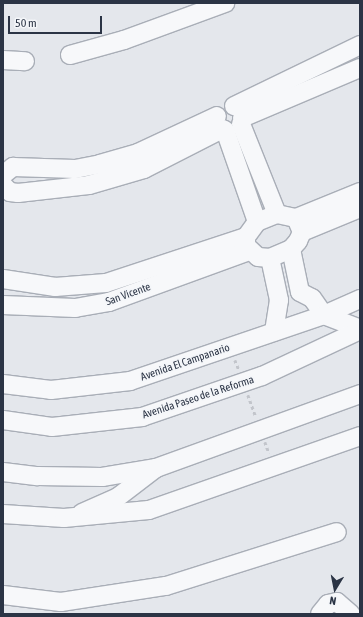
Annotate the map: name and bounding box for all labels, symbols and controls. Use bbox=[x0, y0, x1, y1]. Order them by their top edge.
scale bar bbox=[10, 8, 104, 34]
text: 50 m bbox=[15, 16, 37, 30]
street label: San Vicente bbox=[104, 280, 152, 308]
street label: Avenida El Campanario bbox=[139, 341, 231, 383]
street label: Avenida Paseo de la Reforma bbox=[141, 373, 255, 421]
north arrow bbox=[315, 569, 355, 609]
text: N bbox=[329, 594, 337, 607]

